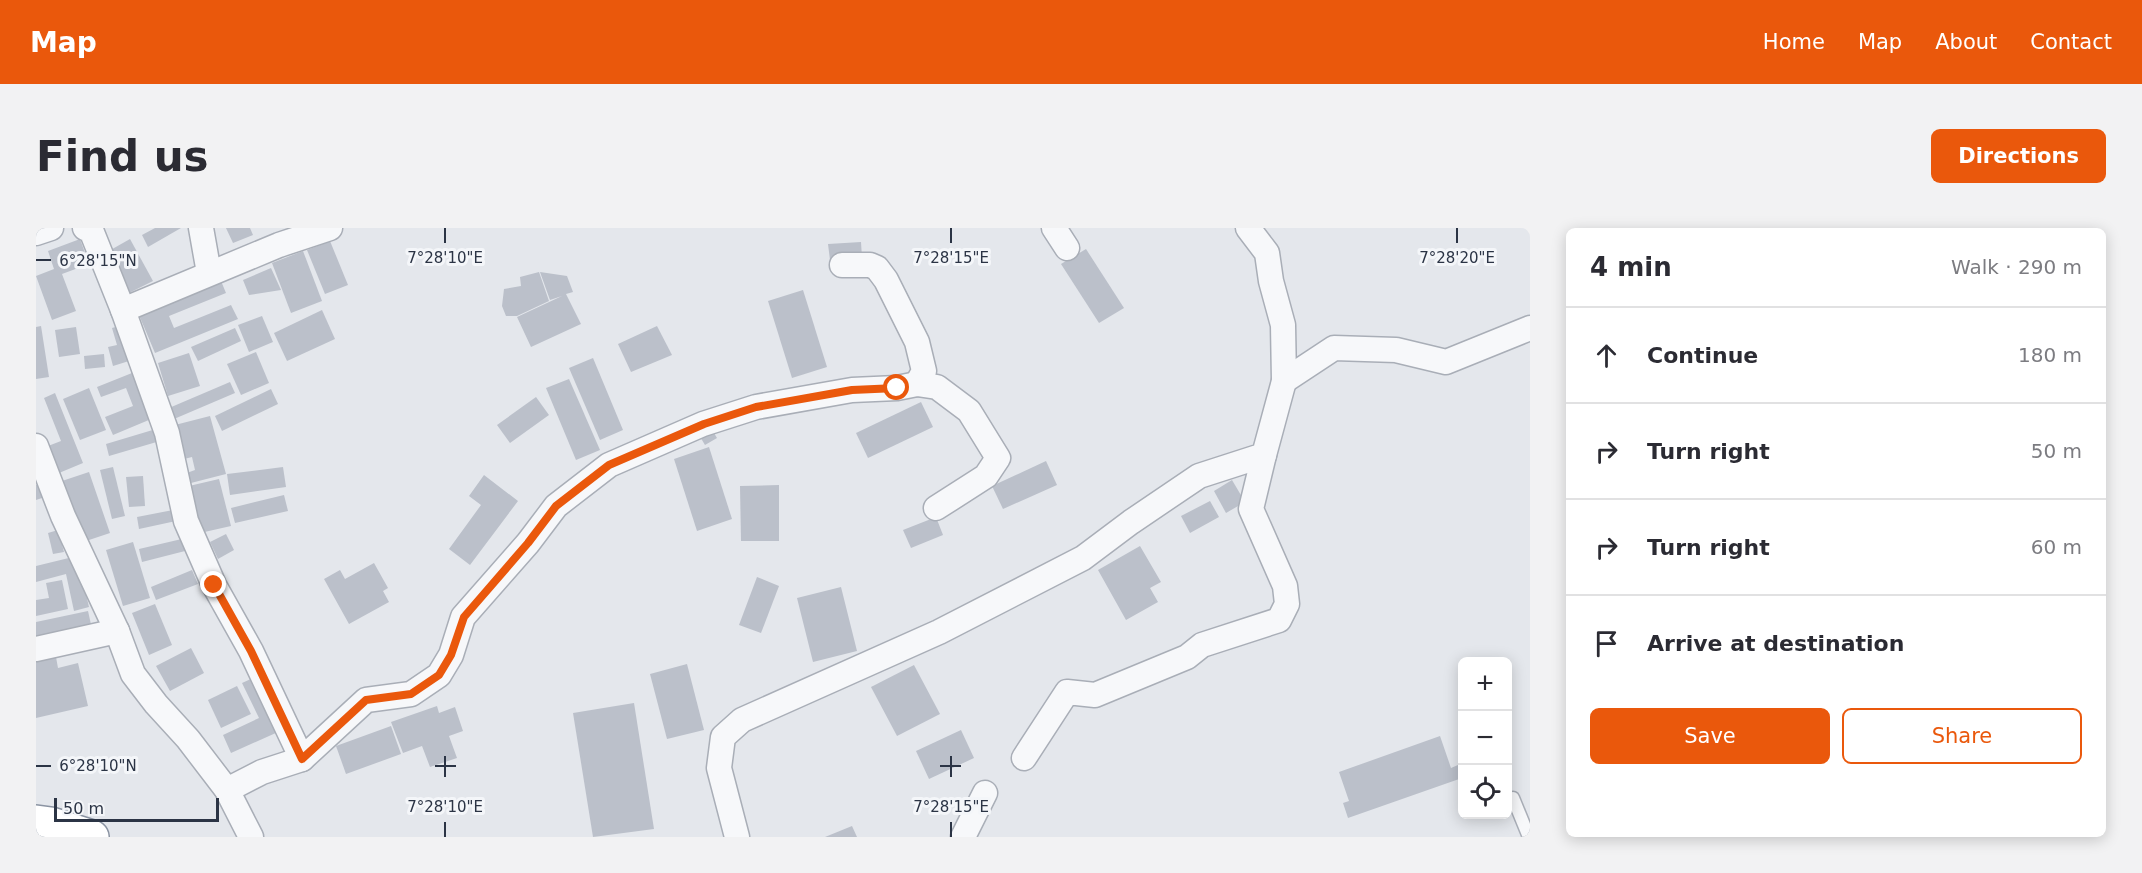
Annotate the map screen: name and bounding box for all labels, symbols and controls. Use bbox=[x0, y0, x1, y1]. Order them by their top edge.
text: Map bbox=[30, 26, 97, 59]
text: Home bbox=[1763, 30, 1825, 54]
text: Map bbox=[1858, 30, 1902, 54]
text: About bbox=[1935, 30, 1997, 54]
text: Contact bbox=[2030, 30, 2112, 54]
button: Directions bbox=[1931, 129, 2106, 183]
text: Find us bbox=[36, 132, 209, 181]
text: 7°28'10"E bbox=[407, 249, 483, 267]
text: 7°28'15"E bbox=[913, 249, 989, 267]
text: 7°28'20"E bbox=[1419, 249, 1495, 267]
text: 6°28'15"N bbox=[59, 252, 137, 270]
text: 4 min bbox=[1590, 252, 1672, 282]
text: Walk · 290 m bbox=[1951, 255, 2082, 279]
icon: ahead bbox=[1590, 339, 1623, 372]
text: Continue bbox=[1647, 343, 1758, 368]
text: 180 m bbox=[2018, 343, 2082, 367]
route start bbox=[883, 374, 909, 400]
icon: right bbox=[1590, 435, 1623, 468]
text: Turn right bbox=[1647, 439, 1770, 464]
text: 50 m bbox=[2031, 439, 2082, 463]
icon: right bbox=[1590, 531, 1623, 564]
text: Turn right bbox=[1647, 535, 1770, 560]
text: 60 m bbox=[2031, 535, 2082, 559]
route end bbox=[200, 571, 226, 597]
icon: arrive bbox=[1590, 627, 1623, 660]
text: Arrive at destination bbox=[1647, 631, 1904, 656]
map controls bbox=[1458, 657, 1512, 819]
button: + bbox=[1458, 657, 1512, 711]
button: Save bbox=[1590, 708, 1830, 764]
button: Share bbox=[1842, 708, 2082, 764]
button: − bbox=[1458, 711, 1512, 765]
text: 6°28'10"N bbox=[59, 757, 137, 775]
button: locate bbox=[1458, 765, 1512, 819]
scale bar bbox=[54, 795, 219, 822]
text: 7°28'10"E bbox=[407, 798, 483, 816]
text: 7°28'15"E bbox=[913, 798, 989, 816]
text: 50 m bbox=[63, 799, 104, 818]

